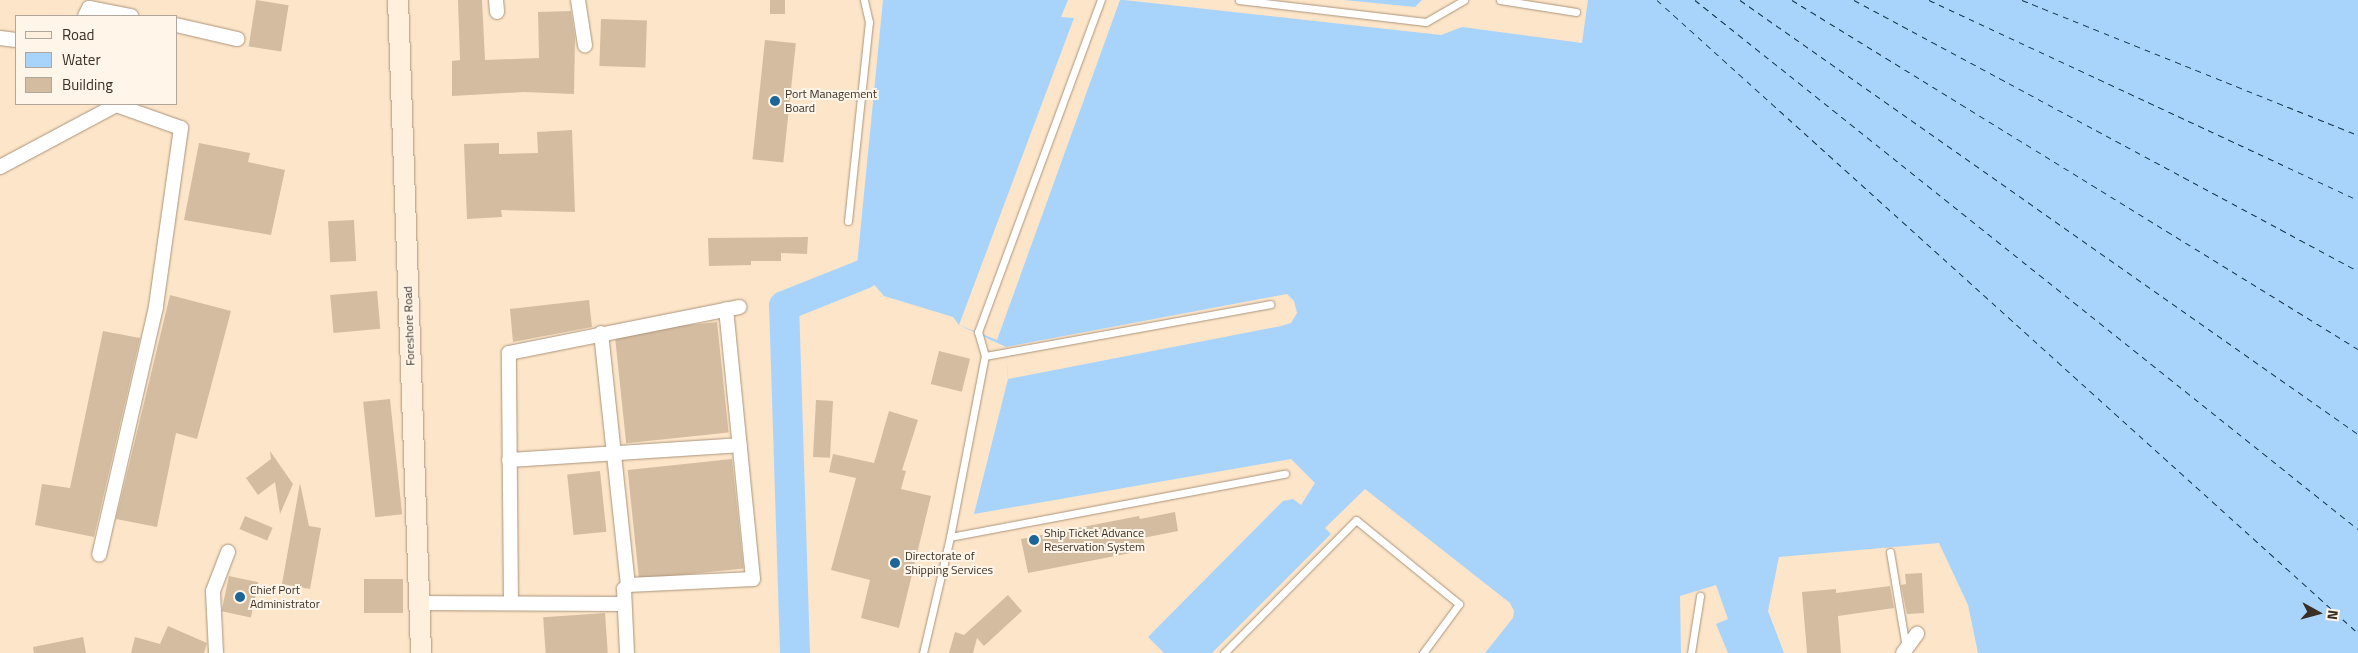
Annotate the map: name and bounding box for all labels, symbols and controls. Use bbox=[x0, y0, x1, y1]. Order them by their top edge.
legend bbox=[15, 15, 178, 105]
text: Road bbox=[62, 23, 94, 46]
text: Water bbox=[62, 48, 101, 71]
text: Building bbox=[62, 73, 113, 96]
place label: Port Management Board bbox=[785, 87, 877, 115]
marker: Port Management Board bbox=[769, 95, 781, 107]
street label: Foreshore Road bbox=[400, 286, 418, 366]
place label: Ship Ticket Advance Reservation System bbox=[1044, 526, 1145, 554]
marker: Ship Ticket Advance Reservation System bbox=[1028, 534, 1040, 546]
place label: Directorate of Shipping Services bbox=[905, 549, 993, 577]
marker: Directorate of Shipping Services bbox=[889, 557, 901, 569]
place label: Chief Port Administrator bbox=[250, 583, 320, 611]
north arrow bbox=[2293, 588, 2343, 638]
marker: Chief Port Administrator bbox=[234, 591, 246, 603]
text: N bbox=[2322, 609, 2344, 621]

